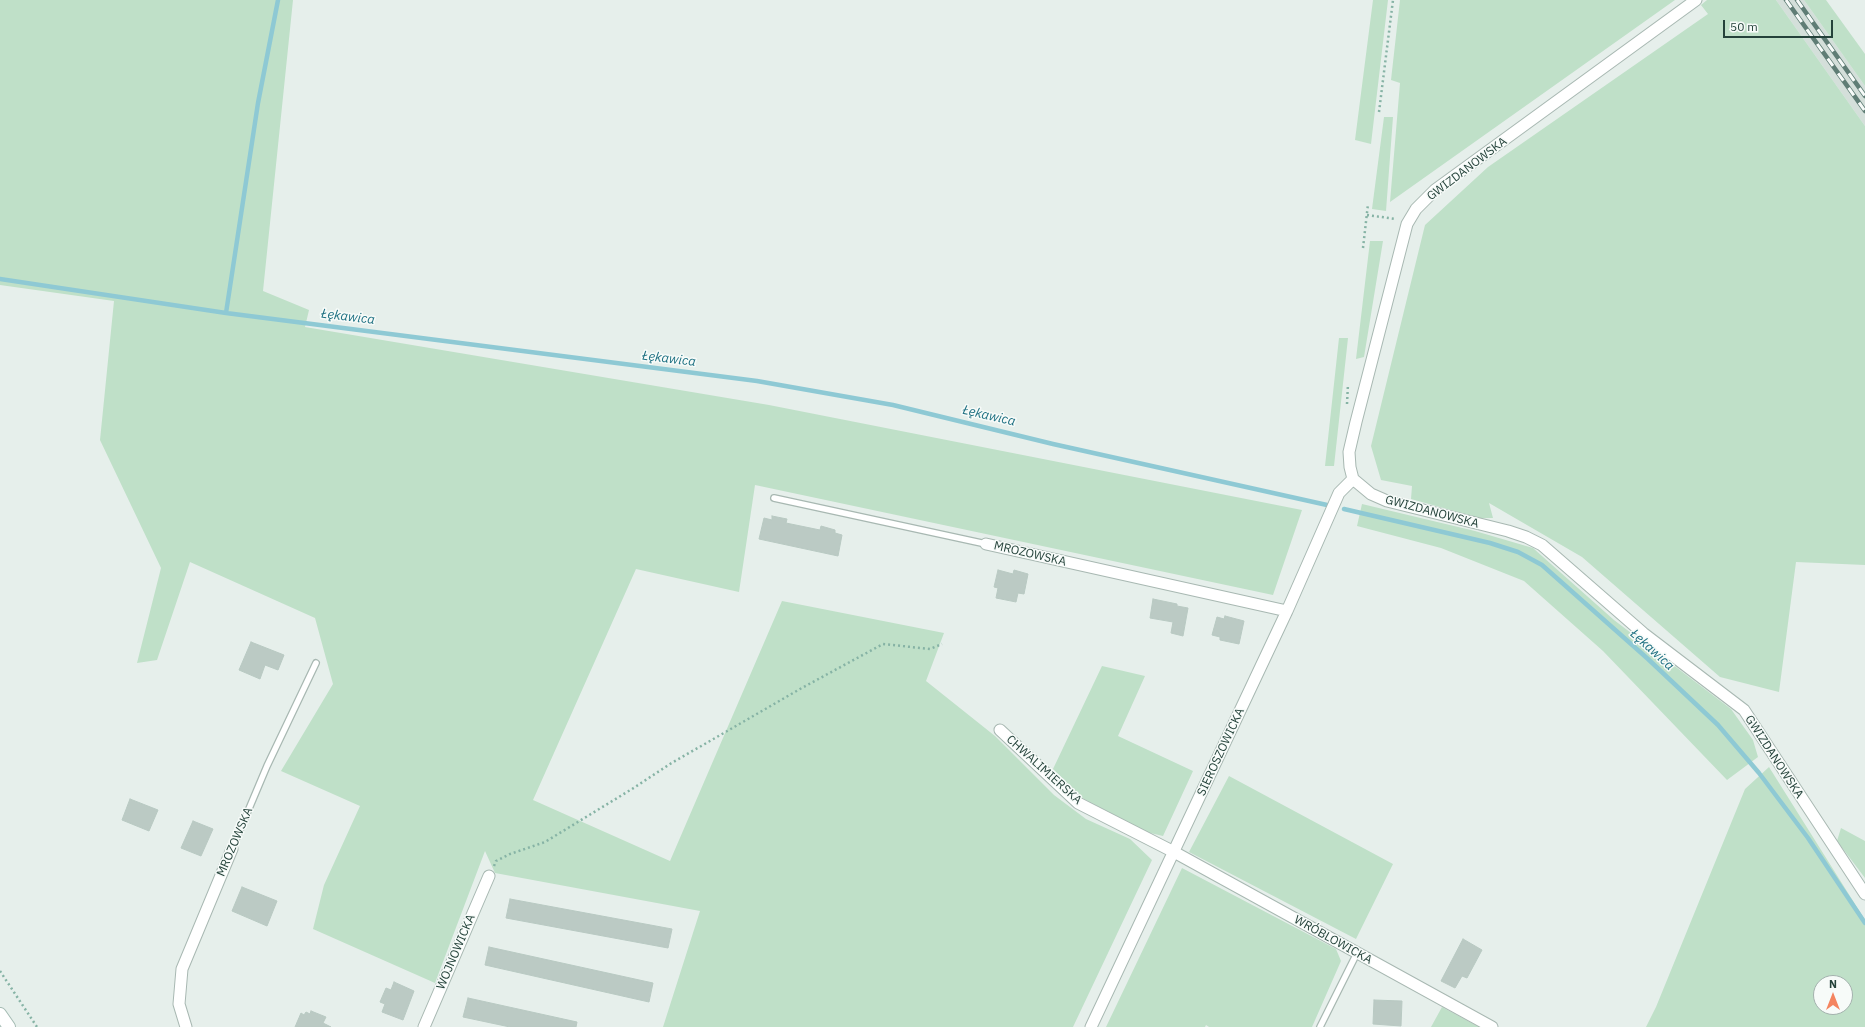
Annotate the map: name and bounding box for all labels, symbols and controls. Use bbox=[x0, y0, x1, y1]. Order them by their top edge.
scale bar bbox=[1725, 12, 1835, 38]
text: 50 m bbox=[1730, 19, 1758, 34]
street label: GWIZDANOWSKA bbox=[1424, 134, 1510, 204]
water label: Łękawica bbox=[320, 306, 376, 328]
water label: Łękawica bbox=[641, 348, 697, 370]
water label: Łękawica bbox=[961, 402, 1017, 430]
street label: GWIZDANOWSKA bbox=[1384, 493, 1480, 531]
street label: MROZOWSKA bbox=[992, 539, 1068, 569]
water label: Łękawica bbox=[1627, 626, 1677, 674]
street label: SIEROSZOWICKA bbox=[1194, 706, 1248, 798]
street label: GWIZDANOWSKA bbox=[1742, 713, 1806, 801]
street label: CHWALIMIERSKA bbox=[1003, 732, 1085, 808]
street label: MROZOWSKA bbox=[214, 805, 256, 879]
street label: WOJNOWICKA bbox=[434, 912, 478, 992]
street label: WRÓBLOWICKA bbox=[1291, 913, 1375, 967]
north arrow bbox=[1813, 975, 1853, 1015]
text: N bbox=[1829, 977, 1837, 991]

